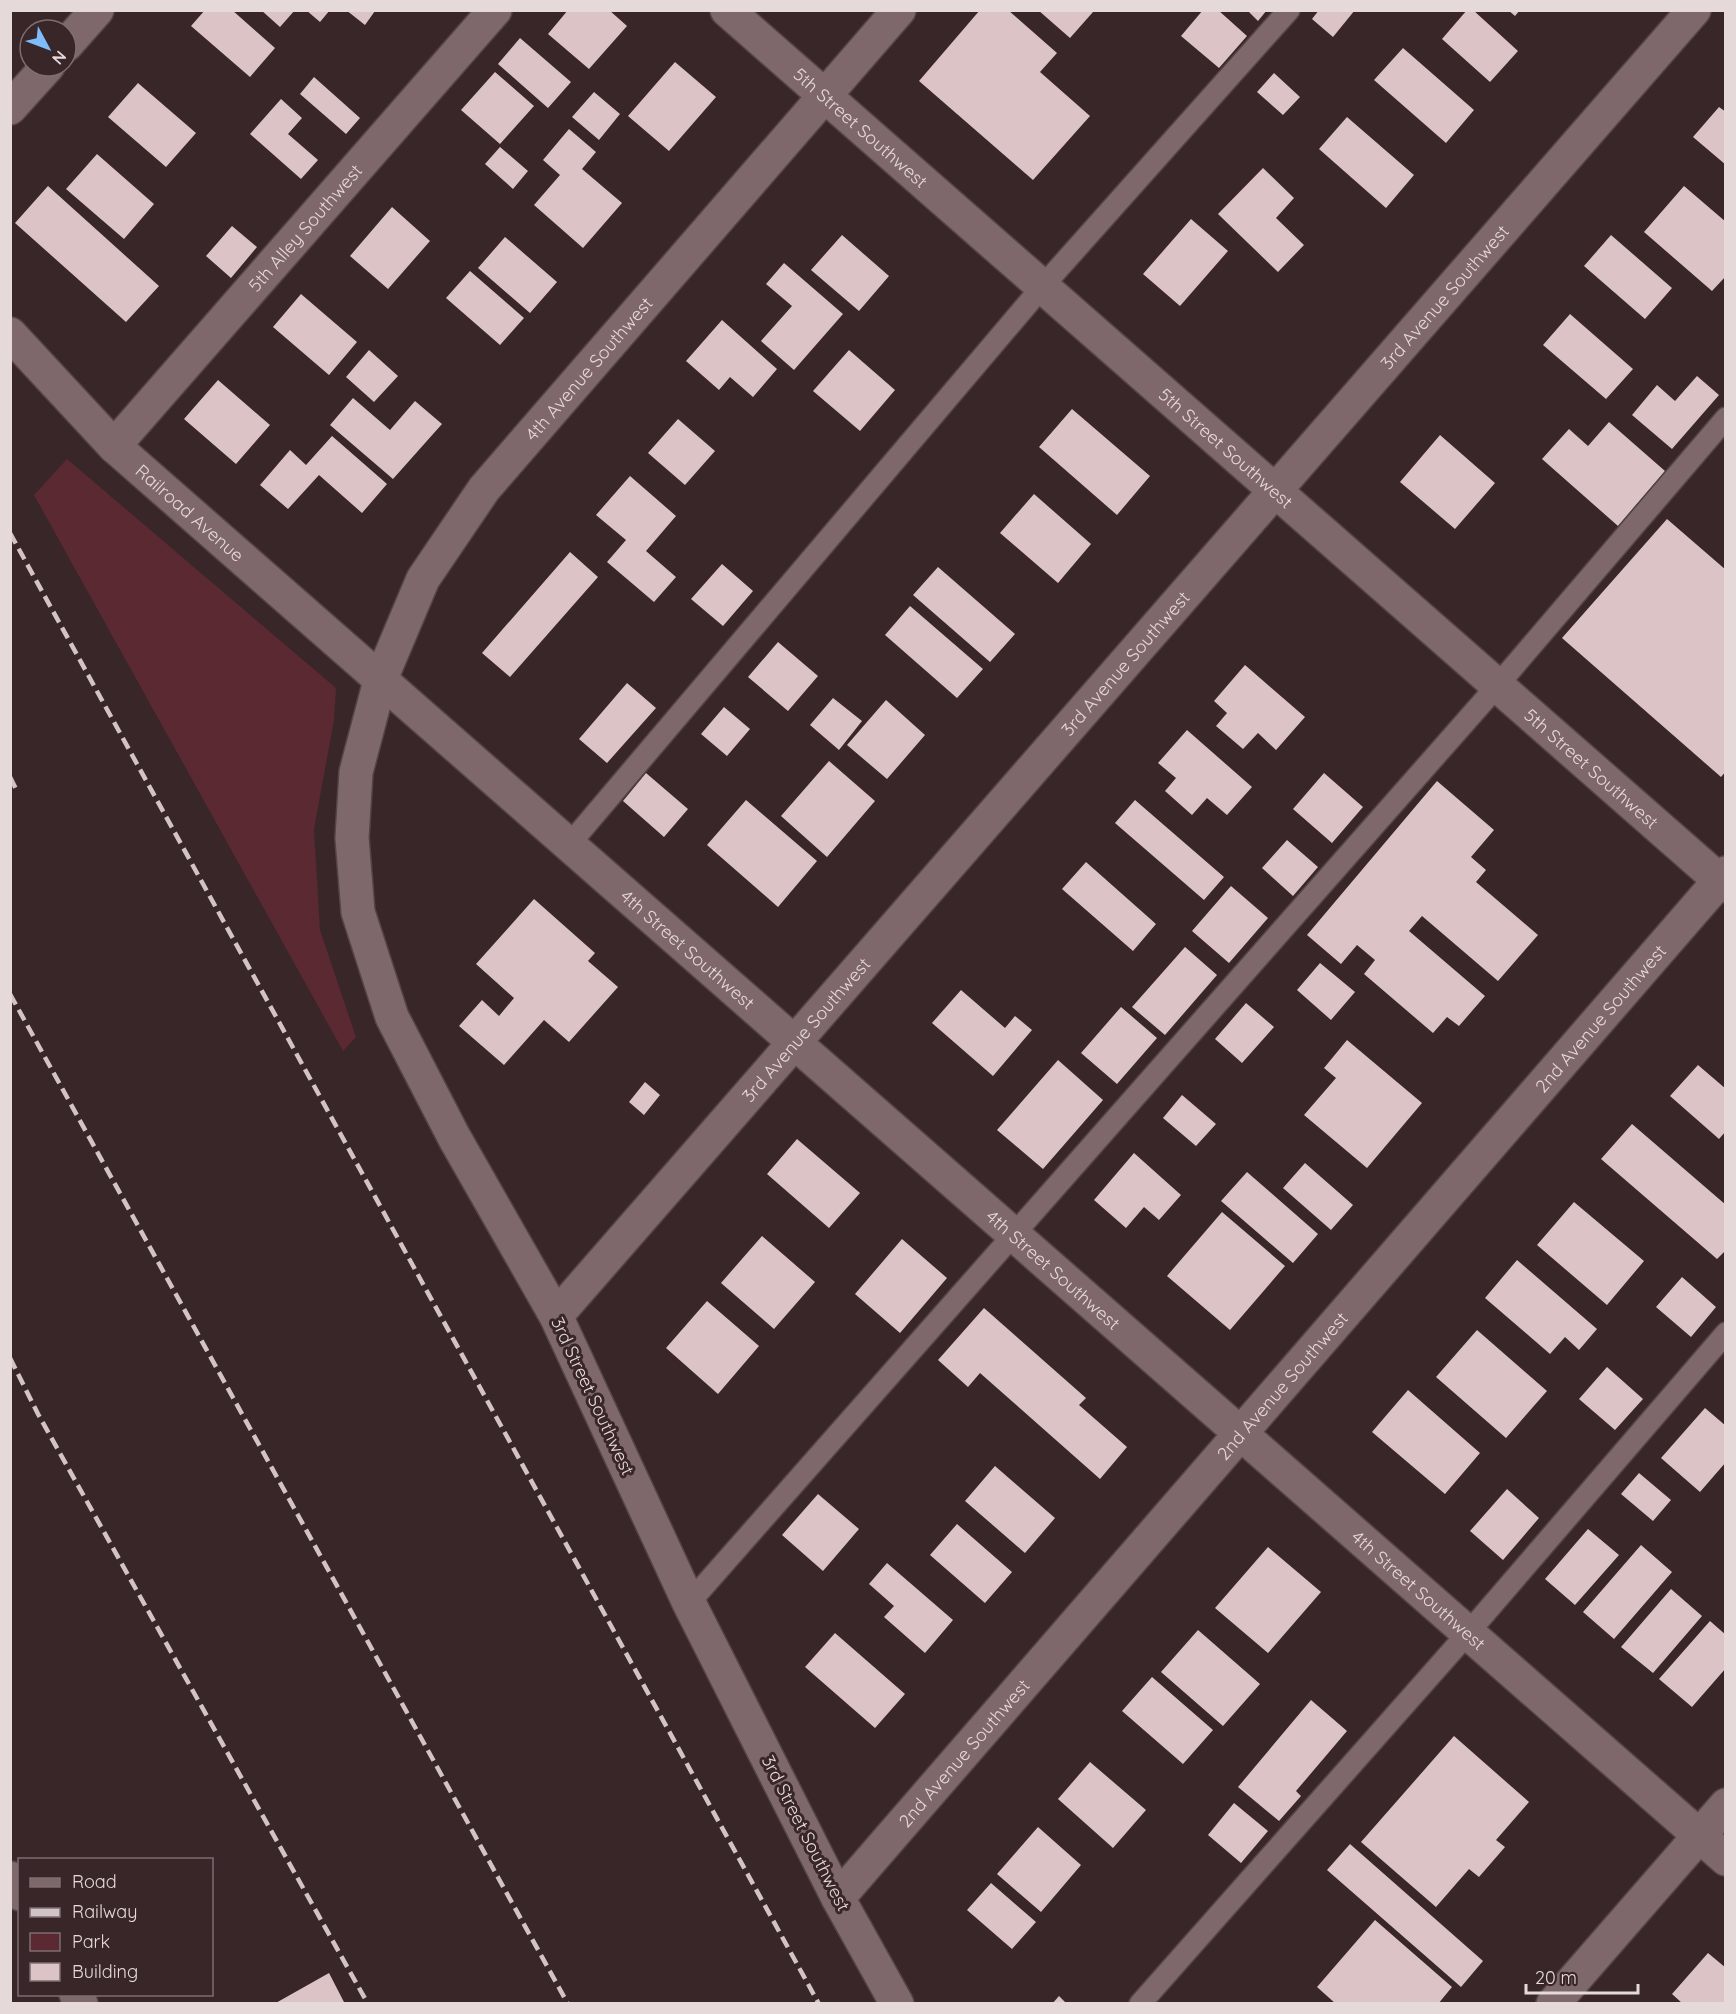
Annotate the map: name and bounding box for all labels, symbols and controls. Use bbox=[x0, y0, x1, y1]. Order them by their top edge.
north arrow bbox=[18, 18, 78, 78]
text: N bbox=[48, 47, 71, 69]
street label: 5th Street Southwest bbox=[789, 62, 933, 192]
street label: 5th Alley Southwest bbox=[243, 159, 367, 296]
street label: 3rd Avenue Southwest bbox=[1375, 220, 1513, 374]
street label: 4th Avenue Southwest bbox=[520, 292, 657, 445]
street label: 5th Street Southwest bbox=[1154, 383, 1298, 513]
street label: Railroad Avenue bbox=[131, 459, 249, 566]
street label: 3rd Avenue Southwest bbox=[1056, 586, 1194, 740]
street label: 5th Street Southwest bbox=[1520, 703, 1664, 833]
street label: 4th Street Southwest bbox=[616, 884, 760, 1014]
street label: 2nd Avenue Southwest bbox=[1530, 939, 1671, 1097]
street label: 3rd Avenue Southwest bbox=[736, 953, 875, 1107]
street label: 4th Street Southwest bbox=[982, 1204, 1125, 1334]
street label: 2nd Avenue Southwest bbox=[1212, 1307, 1352, 1464]
street label: 3rd Street Southwest bbox=[546, 1313, 640, 1479]
street label: 4th Street Southwest bbox=[1347, 1525, 1491, 1655]
street label: 2nd Avenue Southwest bbox=[893, 1674, 1034, 1832]
street label: 3rd Street Southwest bbox=[757, 1751, 855, 1915]
legend bbox=[18, 1858, 213, 1996]
text: Road bbox=[72, 1870, 117, 1893]
text: Railway bbox=[72, 1900, 138, 1923]
text: Park bbox=[72, 1930, 110, 1953]
scale bar bbox=[1526, 1957, 1638, 1995]
text: Building bbox=[72, 1960, 138, 1983]
text: 20 m bbox=[1535, 1966, 1577, 1989]

